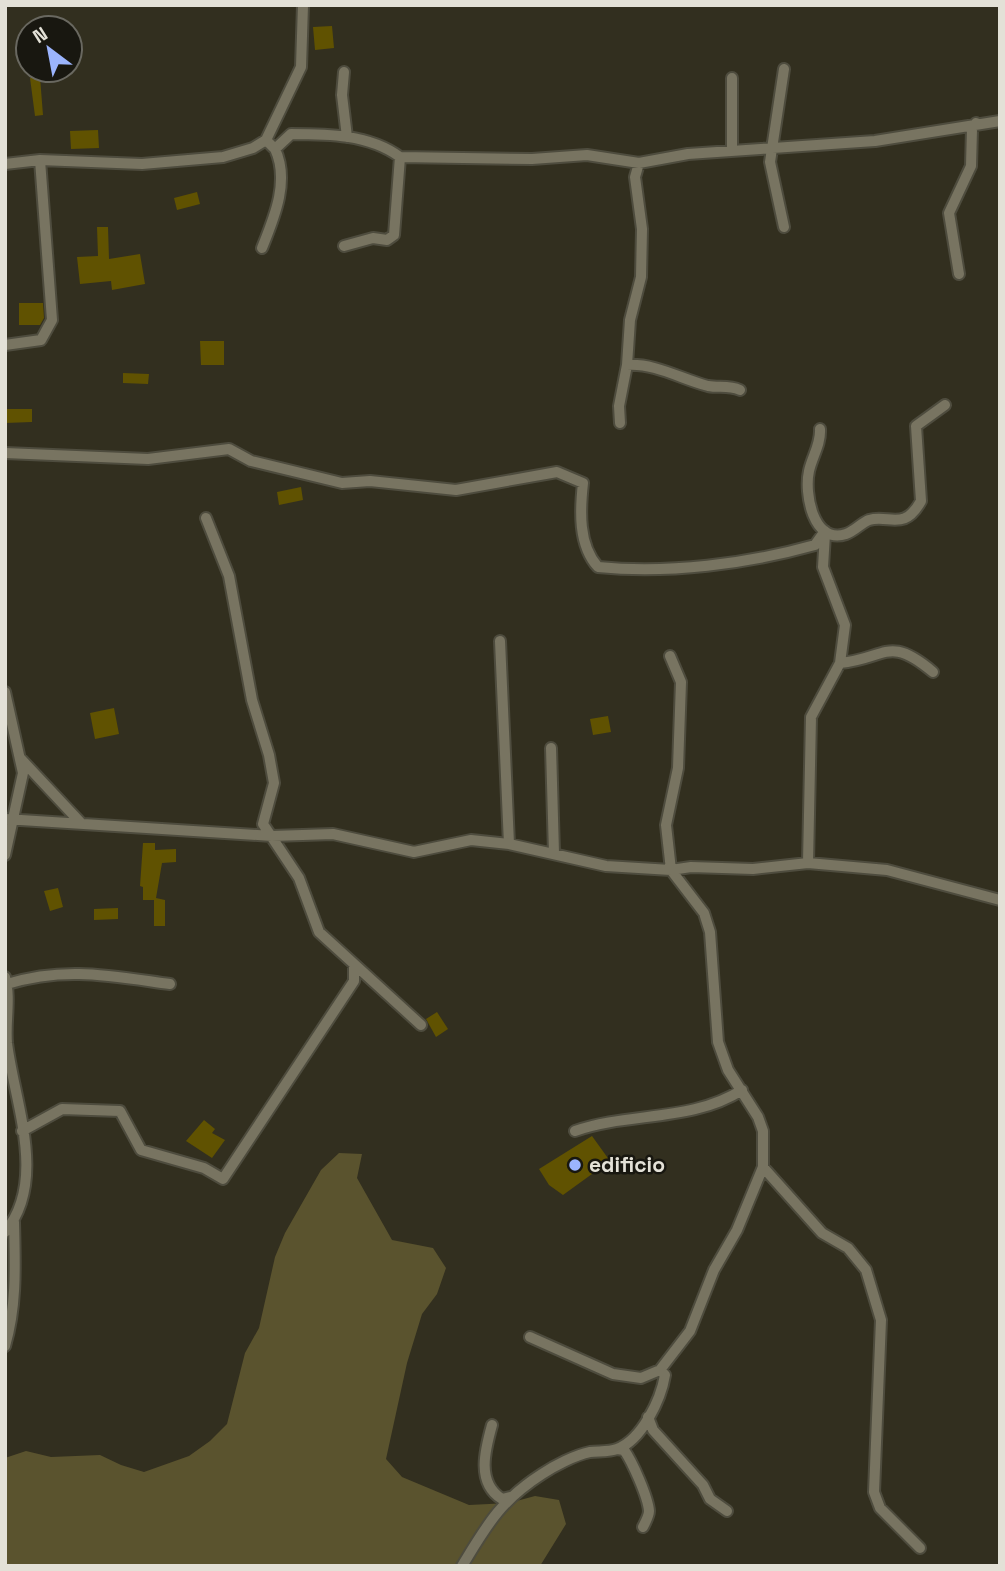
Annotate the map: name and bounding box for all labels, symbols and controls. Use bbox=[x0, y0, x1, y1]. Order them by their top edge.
north arrow bbox=[14, 14, 84, 84]
text: N bbox=[28, 21, 52, 49]
place label: edificio bbox=[589, 1151, 665, 1178]
marker: edificio bbox=[567, 1157, 583, 1173]

